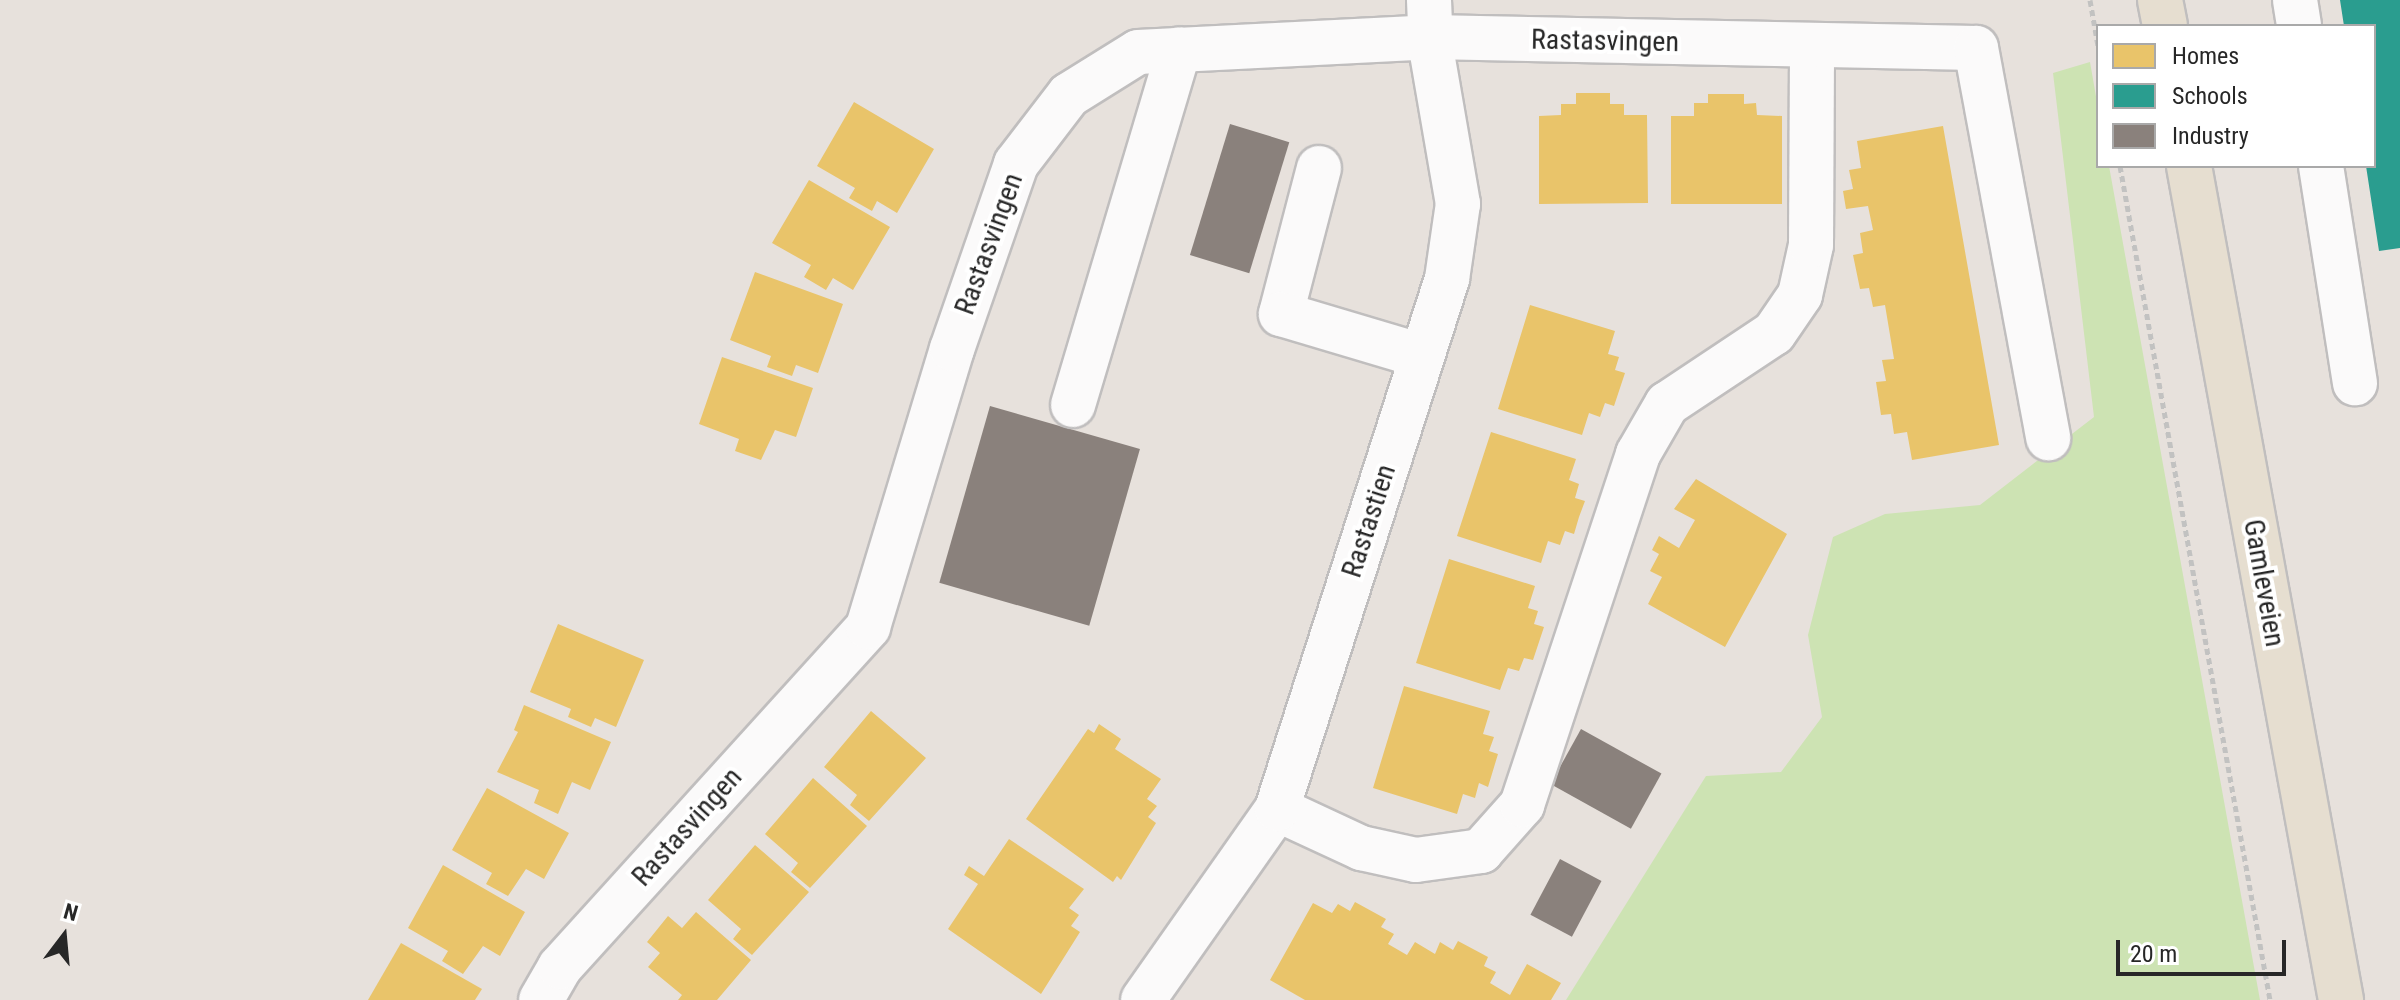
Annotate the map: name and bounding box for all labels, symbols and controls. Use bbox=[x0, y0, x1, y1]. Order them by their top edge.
street label: Rastasvingen bbox=[1531, 23, 1679, 59]
legend bbox=[2096, 24, 2376, 168]
text: Homes bbox=[2172, 42, 2239, 70]
text: Schools bbox=[2172, 82, 2248, 110]
text: Industry bbox=[2172, 122, 2249, 150]
street label: Rastasvingen bbox=[948, 169, 1030, 319]
street label: Rastastien bbox=[1335, 460, 1403, 582]
street label: Gamleveien bbox=[2236, 517, 2292, 649]
street label: Rastasvingen bbox=[625, 761, 749, 893]
north arrow bbox=[24, 896, 104, 976]
text: N bbox=[61, 899, 81, 926]
scale bar bbox=[2120, 924, 2290, 974]
text: 20 m bbox=[2130, 940, 2177, 968]

